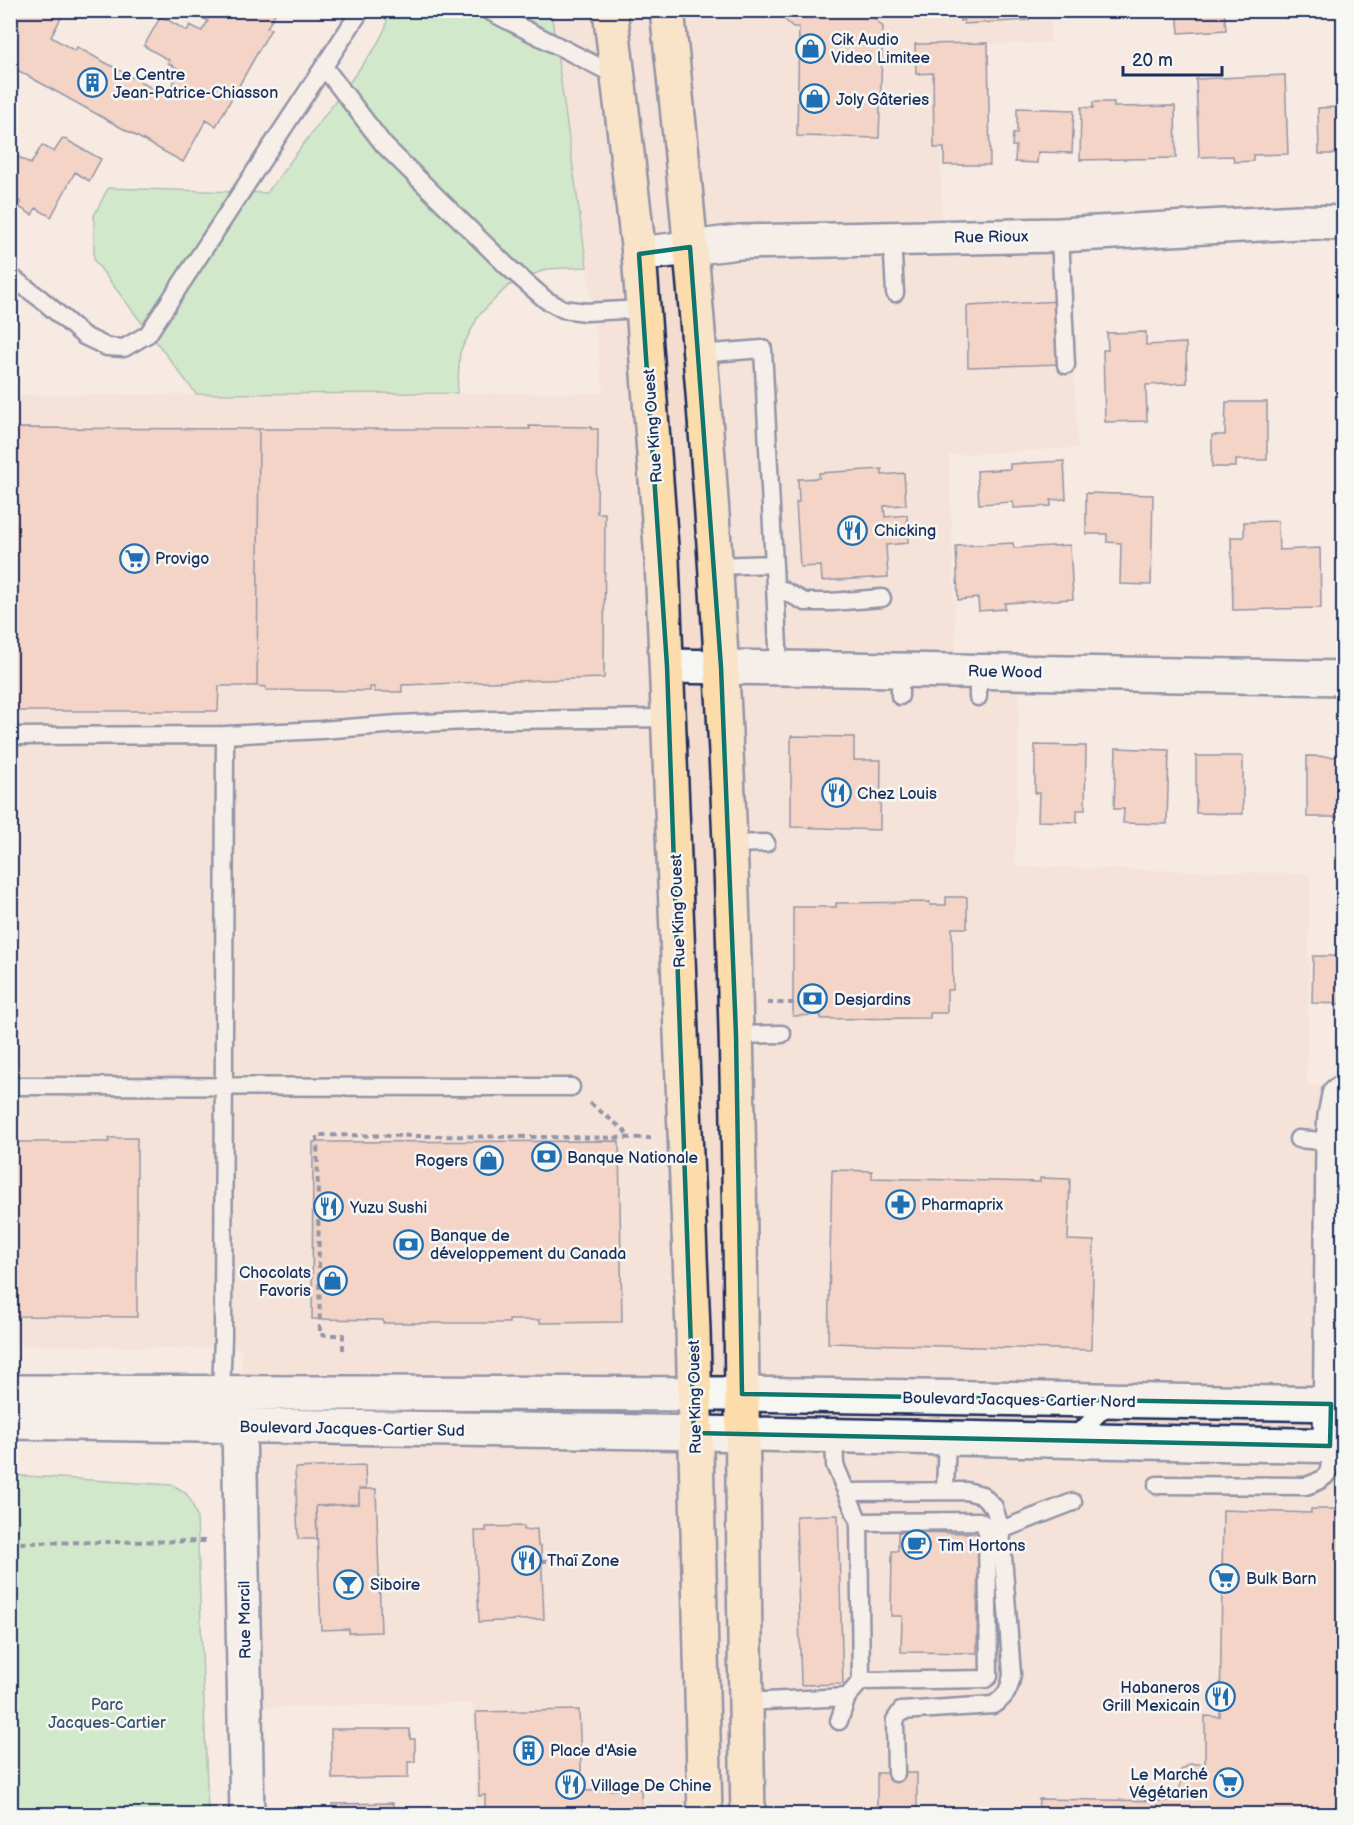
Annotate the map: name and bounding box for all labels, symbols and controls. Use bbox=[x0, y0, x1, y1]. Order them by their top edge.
place label: Cik Audio Video Limitee bbox=[831, 31, 931, 68]
shop icon: Cik Audio Video Limitee bbox=[794, 32, 826, 64]
scale bar bbox=[1123, 39, 1222, 77]
text: 20 m bbox=[1132, 50, 1173, 71]
place label: Le Centre Jean-Patrice-Chiasson bbox=[113, 66, 278, 103]
building icon: Le Centre Jean-Patrice-Chiasson bbox=[76, 67, 108, 99]
shop icon: Joly Gâteries bbox=[799, 83, 831, 115]
place label: Joly Gâteries bbox=[836, 91, 929, 110]
street label: Rue Rioux bbox=[954, 227, 1029, 248]
street label: Rue King Ouest bbox=[640, 368, 667, 484]
restaurant icon: Chicking bbox=[837, 514, 869, 546]
place label: Chicking bbox=[874, 522, 936, 541]
supermarket icon: Provigo bbox=[118, 542, 150, 574]
place label: Provigo bbox=[155, 550, 209, 569]
street label: Rue Wood bbox=[968, 662, 1042, 683]
restaurant icon: Chez Louis bbox=[820, 777, 852, 809]
place label: Chez Louis bbox=[857, 785, 937, 804]
street label: Rue King Ouest bbox=[667, 853, 690, 968]
bank icon: Desjardins bbox=[797, 983, 829, 1015]
place label: Desjardins bbox=[834, 991, 911, 1010]
bank icon: Banque Nationale bbox=[530, 1141, 562, 1173]
shop icon: Rogers bbox=[473, 1144, 505, 1176]
place label: Banque Nationale bbox=[567, 1149, 698, 1168]
place label: Rogers bbox=[415, 1152, 468, 1171]
pharmacy icon: Pharmaprix bbox=[884, 1188, 916, 1220]
restaurant icon: Yuzu Sushi bbox=[313, 1191, 345, 1223]
place label: Pharmaprix bbox=[921, 1196, 1004, 1215]
place label: Yuzu Sushi bbox=[349, 1199, 427, 1218]
place label: Banque de développement du Canada bbox=[430, 1227, 626, 1264]
bank icon: Banque de développement du Canada bbox=[393, 1228, 425, 1260]
place label: Chocolats Favoris bbox=[239, 1264, 311, 1301]
shop icon: Chocolats Favoris bbox=[316, 1265, 348, 1297]
street label: Rue King Ouest bbox=[685, 1340, 706, 1454]
street label: Boulevard Jacques-Cartier Nord bbox=[902, 1389, 1136, 1412]
street label: Boulevard Jacques-Cartier Sud bbox=[239, 1418, 465, 1441]
cafe icon: Tim Hortons bbox=[901, 1529, 933, 1561]
place label: Tim Hortons bbox=[938, 1537, 1026, 1556]
restaurant icon: Thaï Zone bbox=[510, 1544, 542, 1576]
place label: Thaï Zone bbox=[547, 1552, 620, 1571]
supermarket icon: Bulk Barn bbox=[1209, 1562, 1241, 1594]
bar icon: Siboire bbox=[333, 1568, 365, 1600]
place label: Bulk Barn bbox=[1246, 1570, 1316, 1589]
place label: Siboire bbox=[370, 1576, 421, 1595]
street label: Rue Marcil bbox=[235, 1581, 256, 1659]
place label: Habaneros Grill Mexicain bbox=[1102, 1679, 1200, 1716]
restaurant icon: Habaneros Grill Mexicain bbox=[1205, 1680, 1237, 1712]
park label: Parc Jacques-Cartier bbox=[48, 1696, 166, 1733]
building icon: Place d'Asie bbox=[513, 1734, 545, 1766]
place label: Place d'Asie bbox=[550, 1742, 638, 1761]
place label: Le Marché Végétarien bbox=[1129, 1766, 1208, 1803]
supermarket icon: Le Marché Végétarien bbox=[1213, 1767, 1245, 1799]
restaurant icon: Village De Chine bbox=[554, 1769, 586, 1801]
place label: Village De Chine bbox=[591, 1777, 712, 1796]

